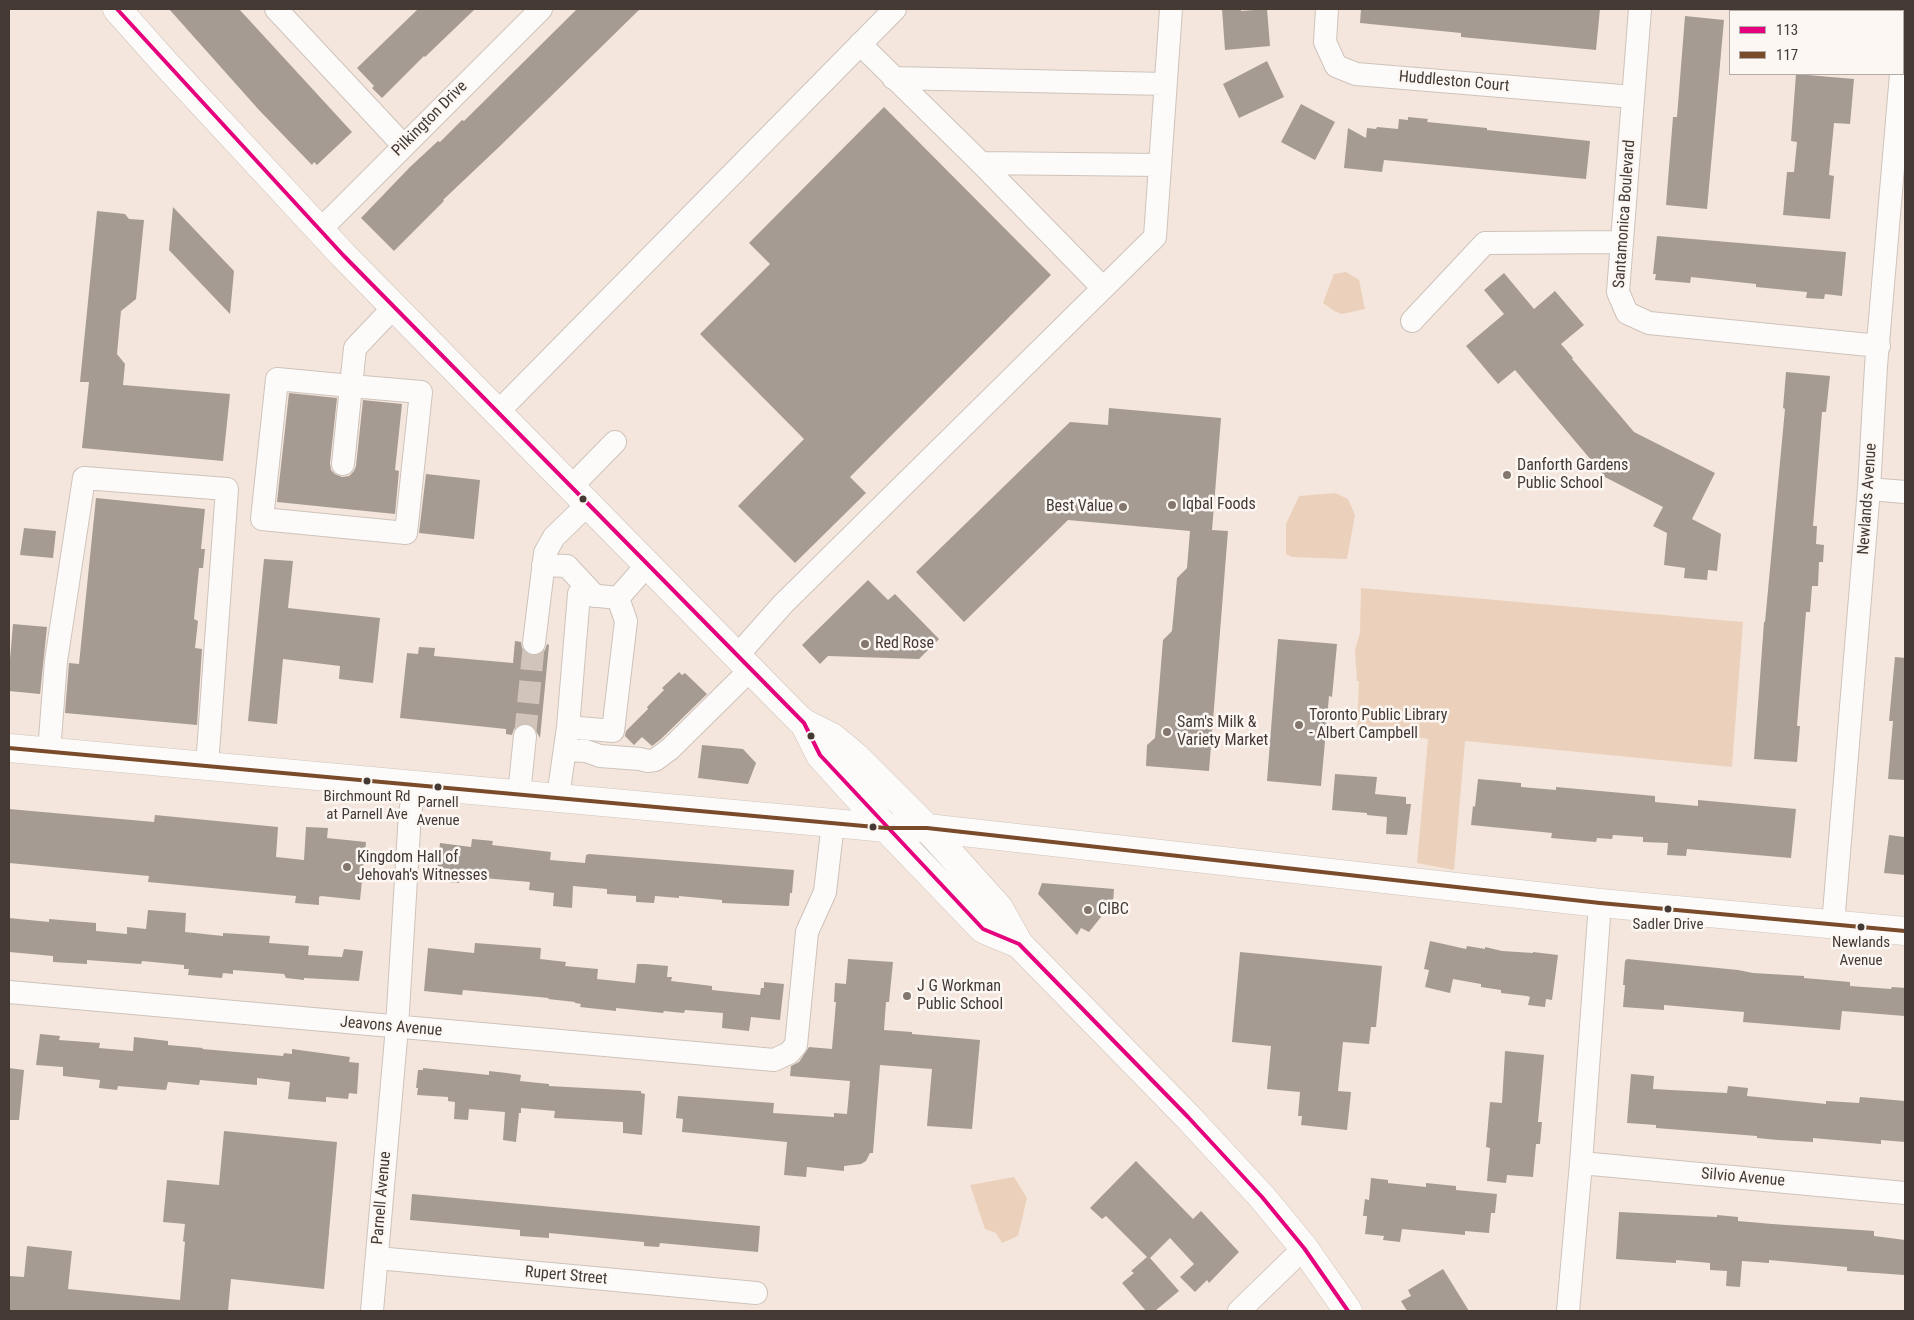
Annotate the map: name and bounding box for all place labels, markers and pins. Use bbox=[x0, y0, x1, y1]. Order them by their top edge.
place label: Danforth Gardens Public School bbox=[1517, 456, 1628, 494]
marker: Danforth Gardens Public School bbox=[1501, 469, 1513, 481]
unlabelled marker bbox=[578, 494, 588, 504]
place label: Iqbal Foods bbox=[1182, 495, 1256, 515]
place label: Best Value bbox=[1046, 497, 1113, 517]
marker: Iqbal Foods bbox=[1166, 499, 1178, 511]
marker: Best Value bbox=[1117, 501, 1129, 513]
place label: Red Rose bbox=[875, 634, 934, 654]
marker: Red Rose bbox=[859, 638, 871, 650]
place label: Toronto Public Library - Albert Campbell bbox=[1309, 706, 1447, 744]
place label: Sam's Milk & Variety Market bbox=[1177, 713, 1268, 751]
marker: Toronto Public Library - Albert Campbell bbox=[1293, 719, 1305, 731]
marker: Sam's Milk & Variety Market bbox=[1161, 726, 1173, 738]
unlabelled marker bbox=[806, 731, 816, 741]
marker: Birchmount Rd at Parnell Ave bbox=[362, 776, 372, 786]
marker: Parnell Avenue bbox=[433, 782, 443, 792]
place label: Birchmount Rd at Parnell Ave bbox=[324, 788, 410, 823]
place label: Parnell Avenue bbox=[416, 794, 460, 829]
unlabelled marker bbox=[868, 822, 878, 832]
place label: Kingdom Hall of Jehovah's Witnesses bbox=[357, 848, 488, 886]
marker: Kingdom Hall of Jehovah's Witnesses bbox=[341, 861, 353, 873]
place label: CIBC bbox=[1098, 900, 1129, 920]
marker: CIBC bbox=[1082, 904, 1094, 916]
marker: Sadler Drive bbox=[1663, 904, 1673, 914]
place label: Sadler Drive bbox=[1633, 916, 1703, 934]
marker: Newlands Avenue bbox=[1856, 922, 1866, 932]
place label: Newlands Avenue bbox=[1832, 934, 1890, 969]
place label: J G Workman Public School bbox=[917, 977, 1003, 1015]
marker: J G Workman Public School bbox=[901, 990, 913, 1002]

